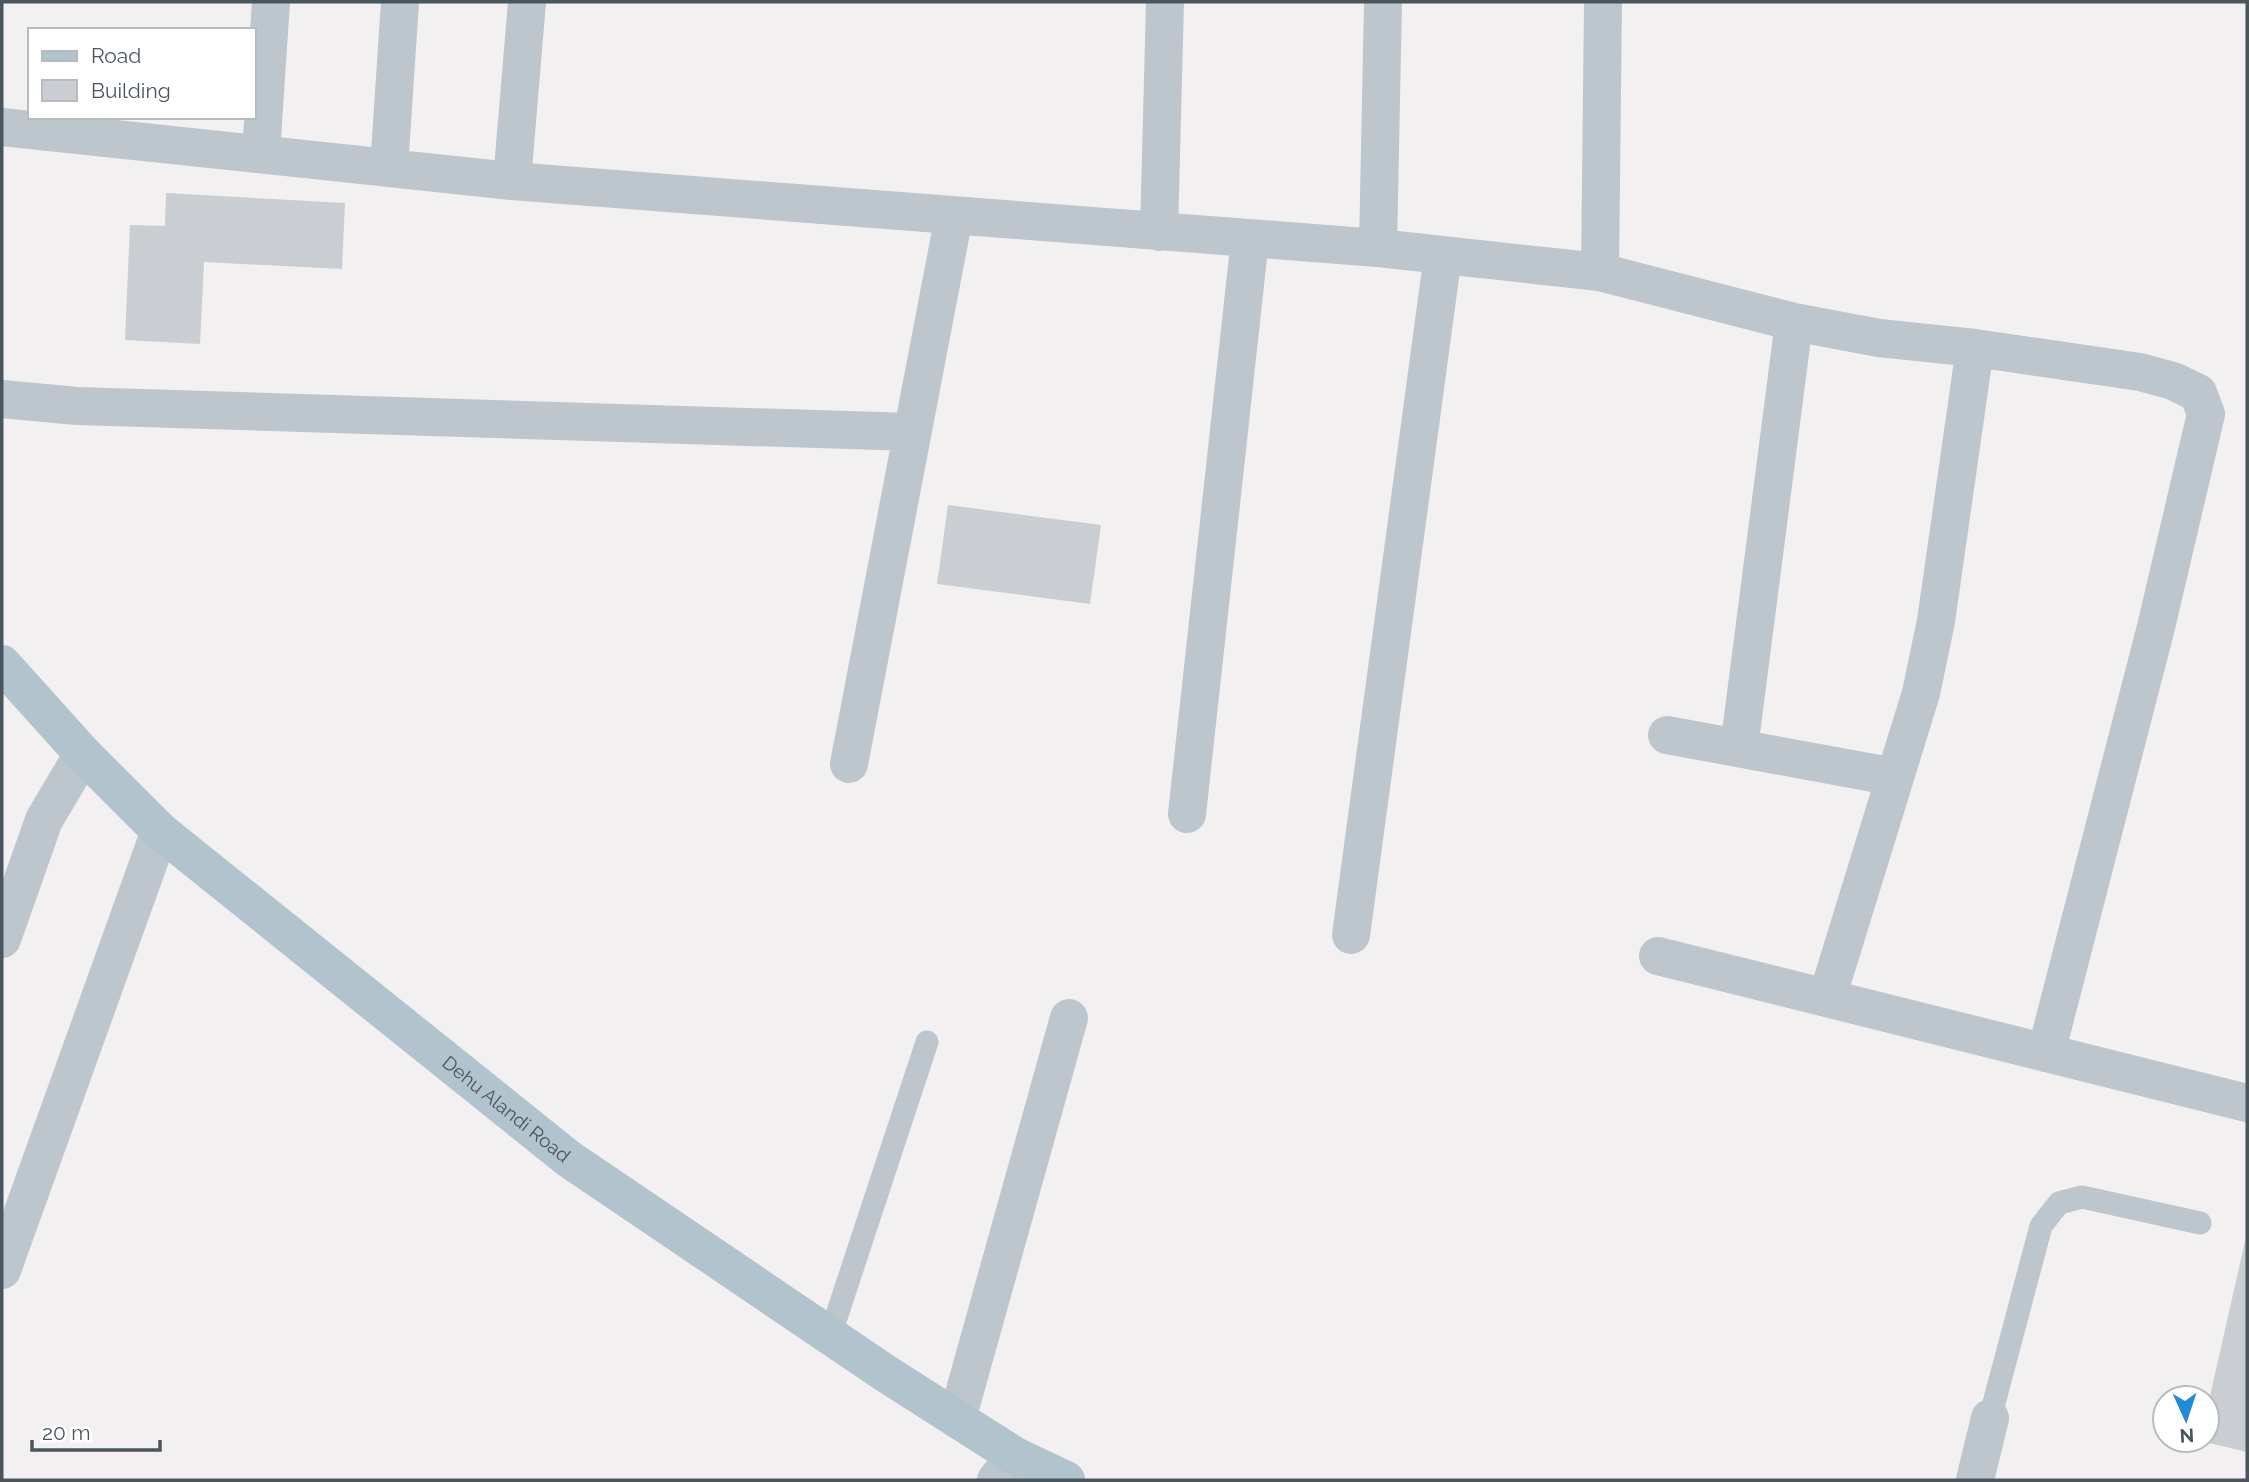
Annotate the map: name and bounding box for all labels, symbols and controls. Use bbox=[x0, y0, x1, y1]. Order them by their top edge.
legend bbox=[28, 28, 256, 119]
text: Road bbox=[91, 43, 141, 68]
text: Building bbox=[91, 78, 171, 103]
street label: Dehu Alandi Road bbox=[438, 1051, 575, 1167]
north arrow bbox=[2151, 1384, 2221, 1454]
scale bar bbox=[32, 1408, 159, 1452]
text: 20 m bbox=[42, 1420, 90, 1445]
text: N bbox=[2179, 1425, 2195, 1447]

